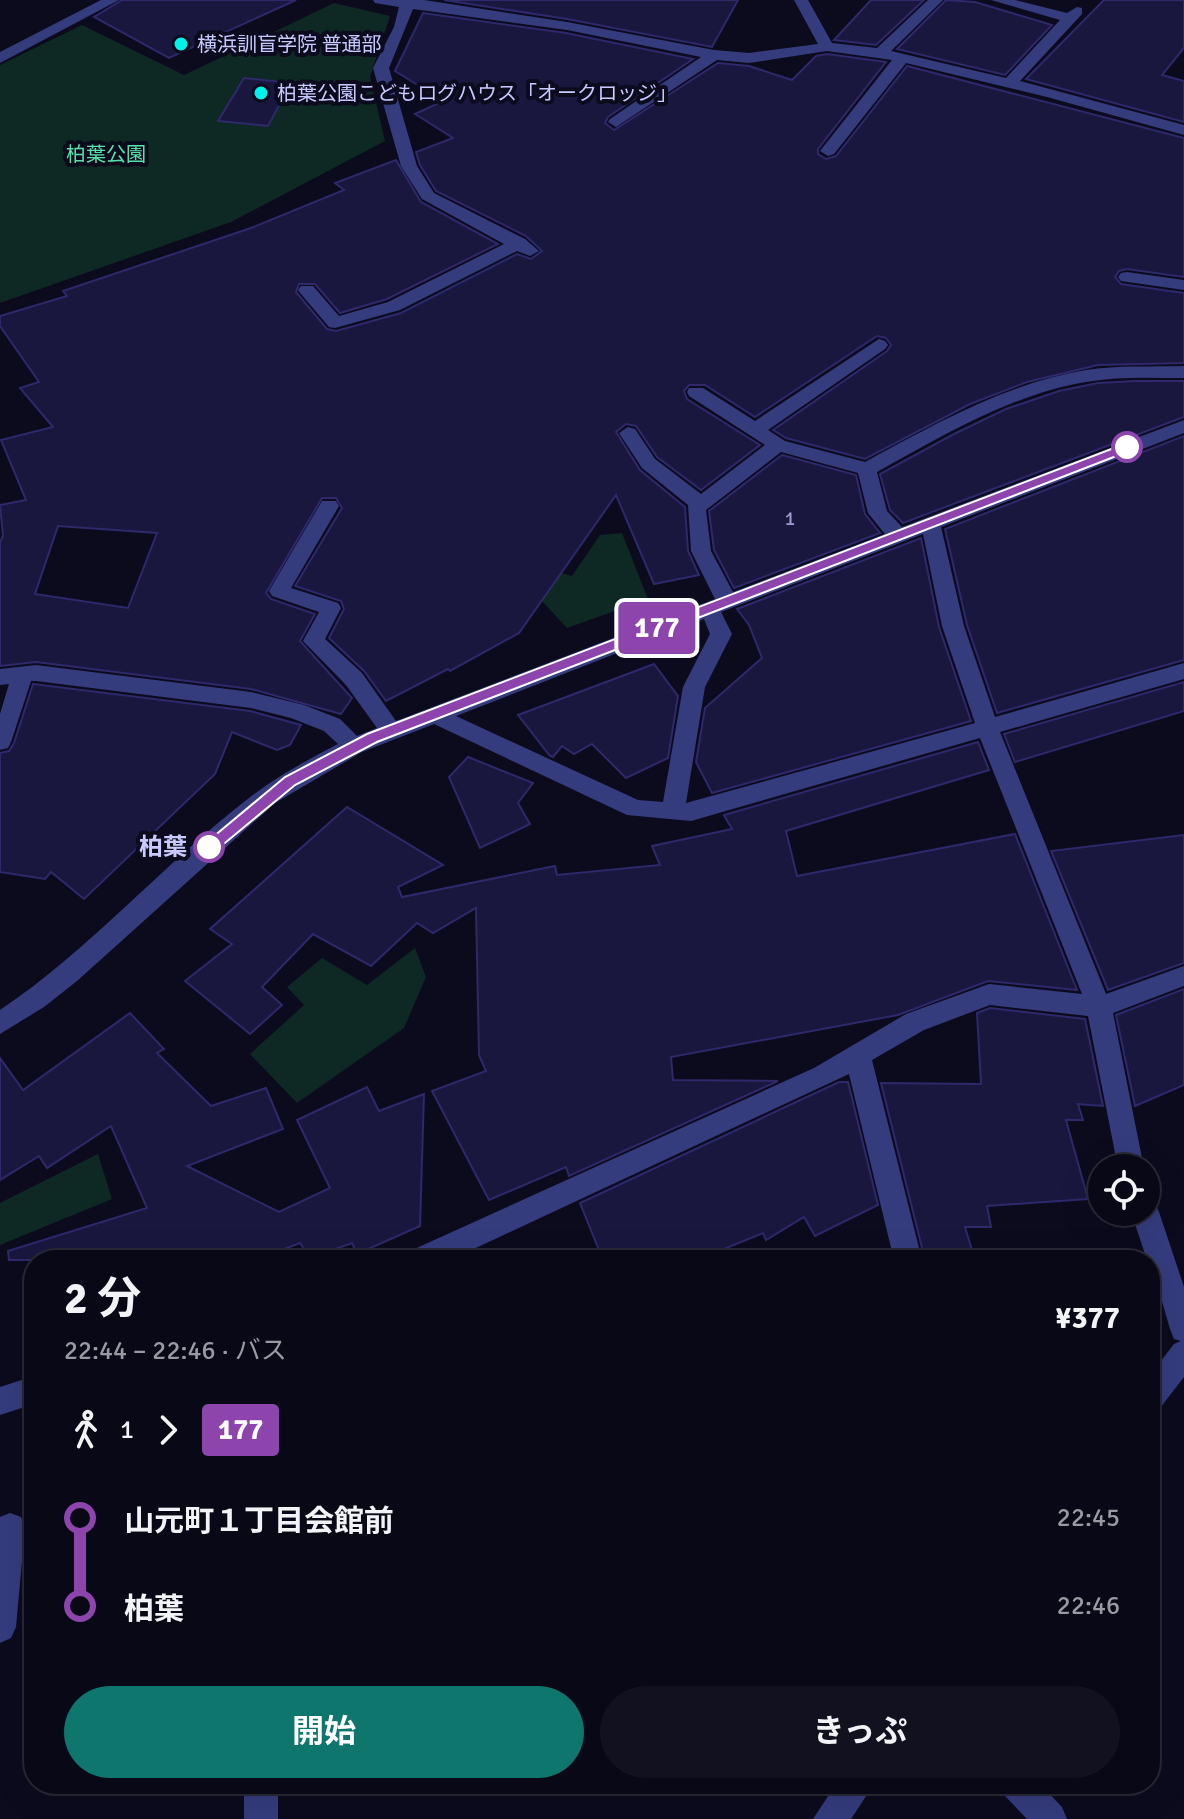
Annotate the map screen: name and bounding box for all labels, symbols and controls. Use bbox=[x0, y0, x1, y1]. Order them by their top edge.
place label: 横浜訓盲学院 普通部 bbox=[197, 32, 381, 57]
marker: 横浜訓盲学院 普通部 bbox=[172, 35, 190, 53]
place label: 柏葉公園こどもログハウス「オークロッジ」 bbox=[277, 81, 677, 106]
marker: 柏葉公園こどもログハウス「オークロッジ」 bbox=[252, 84, 270, 102]
park label: 柏葉公園 bbox=[66, 142, 146, 167]
unlabelled marker bbox=[1112, 432, 1142, 462]
house number: 1 bbox=[785, 506, 795, 531]
line badge: 177 bbox=[611, 602, 703, 654]
text: 177 bbox=[634, 611, 680, 645]
place label: 柏葉 bbox=[139, 832, 187, 862]
marker: 柏葉 bbox=[194, 832, 224, 862]
map controls bbox=[1088, 1154, 1160, 1226]
button: locate bbox=[1088, 1154, 1160, 1226]
text: 2 分 bbox=[64, 1272, 141, 1326]
text: ¥377 bbox=[1055, 1300, 1120, 1337]
text: 22:44 – 22:46 · バス bbox=[64, 1335, 287, 1367]
icon: walk bbox=[64, 1408, 108, 1452]
icon: forward bbox=[146, 1408, 190, 1452]
text: 177 bbox=[218, 1413, 263, 1447]
text: 1 bbox=[120, 1414, 134, 1446]
text: 22:45 bbox=[1057, 1502, 1120, 1534]
text: 山元町１丁目会館前 bbox=[124, 1503, 394, 1540]
text: 22:46 bbox=[1057, 1590, 1120, 1622]
text: 柏葉 bbox=[124, 1591, 184, 1628]
button: 開始 bbox=[64, 1686, 584, 1778]
button: きっぷ bbox=[600, 1686, 1120, 1778]

